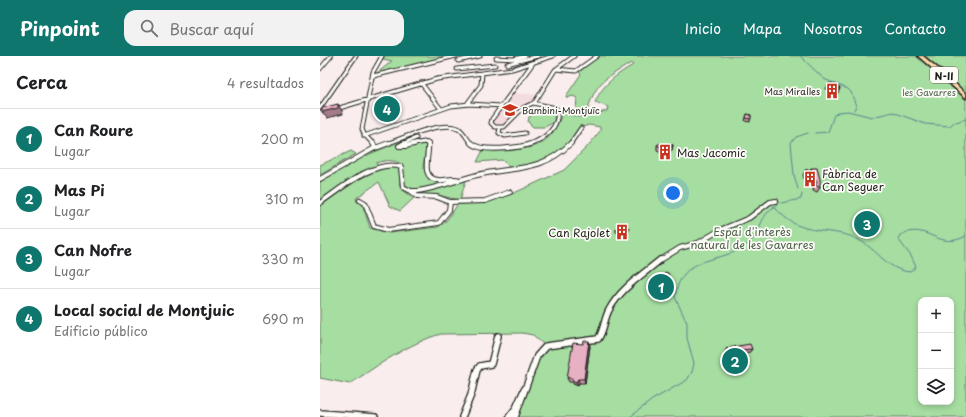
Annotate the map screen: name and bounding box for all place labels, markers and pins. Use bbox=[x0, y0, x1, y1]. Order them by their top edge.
building icon: Mas Miralles bbox=[823, 82, 841, 100]
place label: Mas Miralles bbox=[765, 84, 820, 98]
pin: 4 bbox=[374, 94, 400, 124]
school or university icon: Bambini-Montjuïc bbox=[501, 101, 519, 119]
place label: Bambini-Montjuïc bbox=[522, 103, 600, 117]
building icon: Mas Jacomic bbox=[656, 143, 674, 161]
place label: Mas Jacomic bbox=[677, 144, 745, 161]
place label: Fàbrica de Can Seguer bbox=[822, 165, 885, 195]
building icon: Fàbrica de Can Seguer bbox=[801, 170, 819, 188]
pin: 3 bbox=[854, 209, 880, 239]
building icon: Can Rajolet bbox=[613, 223, 631, 241]
place label: Can Rajolet bbox=[548, 224, 611, 241]
pin: 1 bbox=[648, 272, 674, 302]
pin: 2 bbox=[722, 346, 748, 376]

